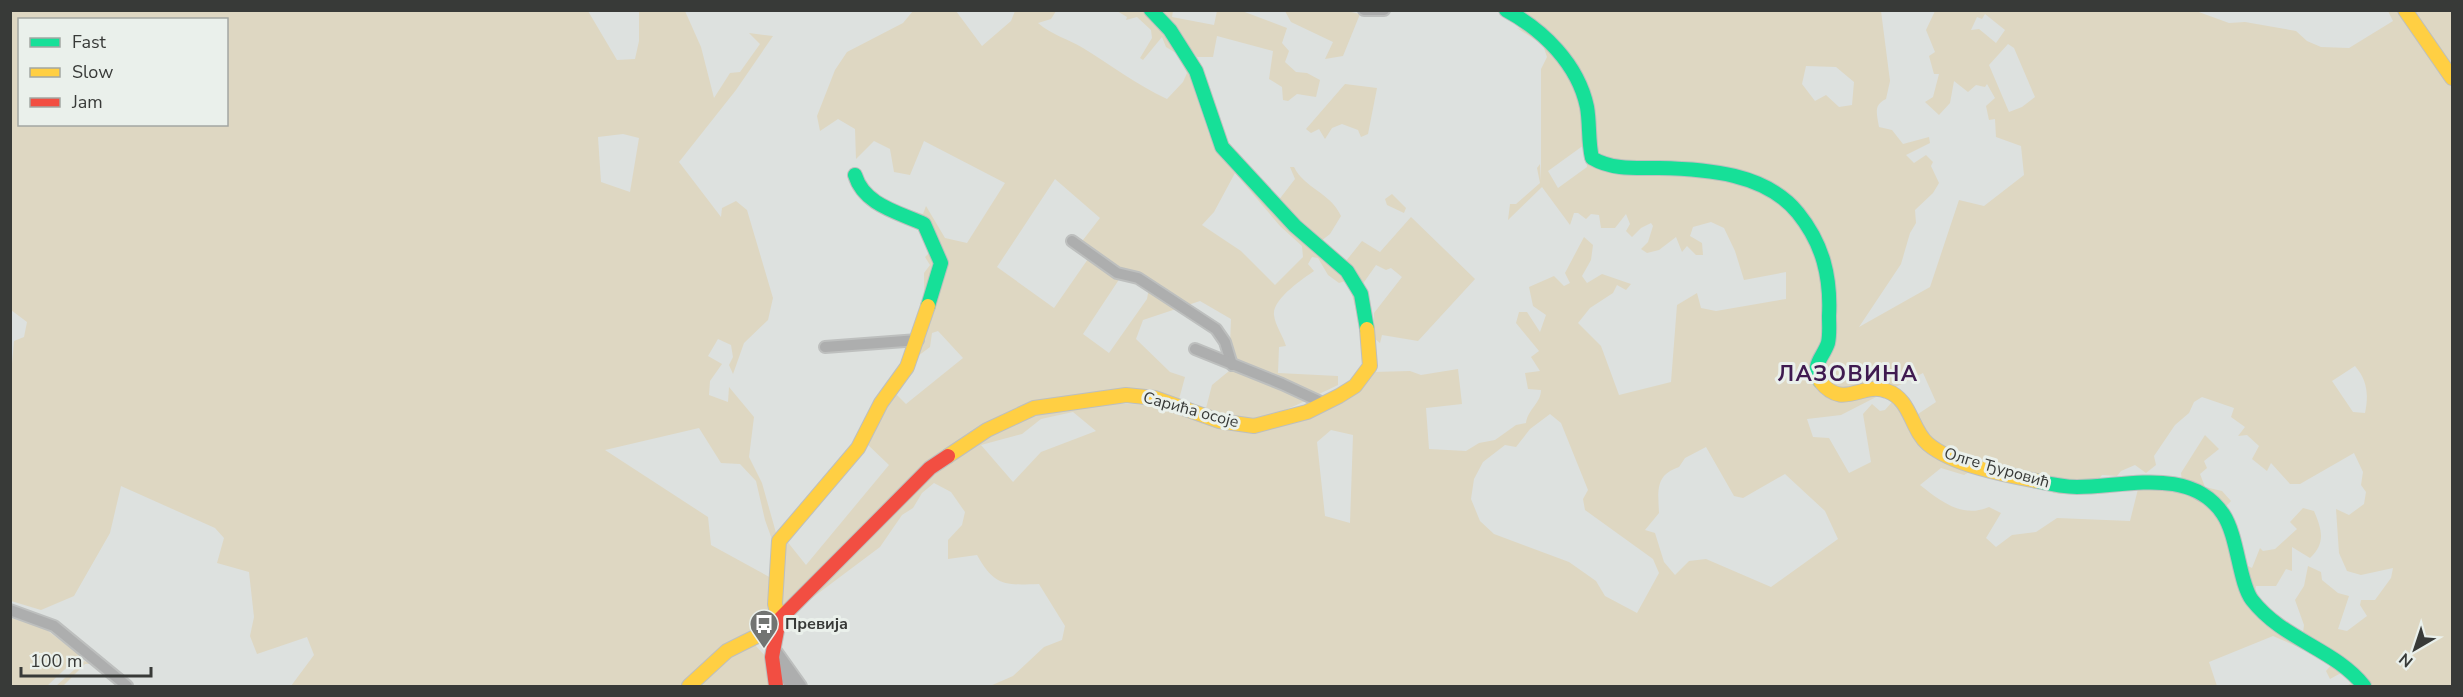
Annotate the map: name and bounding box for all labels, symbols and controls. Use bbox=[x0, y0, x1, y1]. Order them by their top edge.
legend bbox=[18, 18, 228, 126]
text: Fast bbox=[72, 30, 107, 54]
text: Slow bbox=[72, 60, 113, 84]
text: Jam bbox=[71, 90, 103, 114]
district label: ЛАЗОВИНА bbox=[1777, 359, 1919, 389]
street label: Сарића осоје bbox=[1141, 387, 1241, 433]
street label: Олге Ђуровић bbox=[1942, 442, 2052, 494]
bus stop icon: Превија bbox=[748, 608, 780, 650]
place label: Превија bbox=[785, 613, 848, 635]
north arrow bbox=[2385, 619, 2445, 679]
scale bar bbox=[21, 640, 152, 678]
text: N bbox=[2395, 648, 2418, 672]
text: 100 m bbox=[30, 649, 82, 673]

